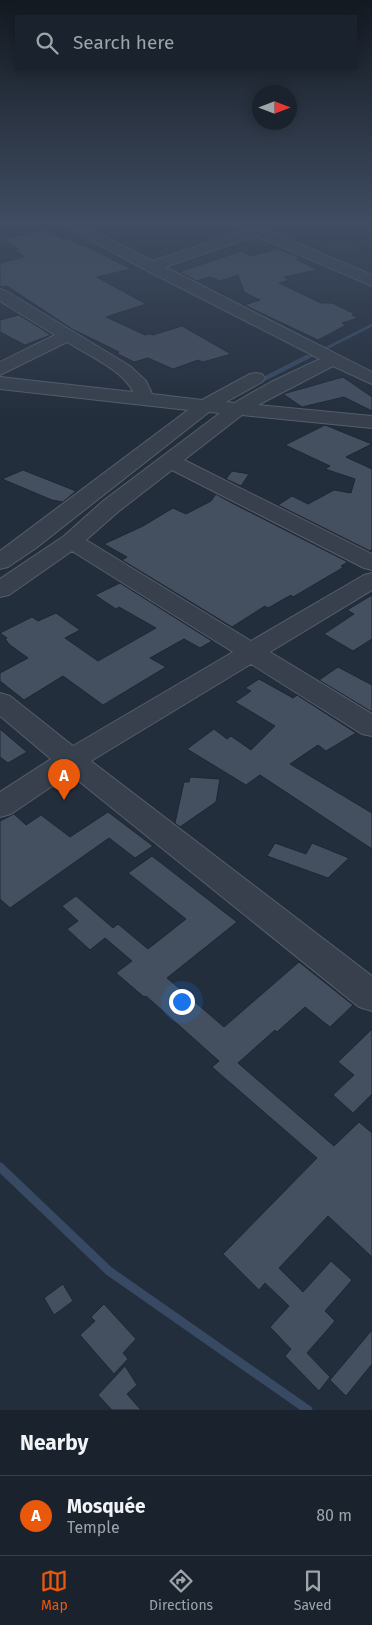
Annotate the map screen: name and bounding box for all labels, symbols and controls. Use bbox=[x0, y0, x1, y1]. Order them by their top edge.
search box bbox=[15, 15, 357, 70]
icon: search bbox=[33, 29, 61, 57]
text: Search here bbox=[73, 31, 174, 54]
north arrow bbox=[252, 85, 297, 130]
pin: A bbox=[48, 759, 80, 800]
your location bbox=[169, 989, 195, 1015]
text: Nearby bbox=[20, 1430, 88, 1456]
text: Mosquée bbox=[67, 1495, 145, 1518]
text: A bbox=[31, 1506, 41, 1525]
text: 80 m bbox=[316, 1506, 352, 1525]
text: Temple bbox=[67, 1518, 120, 1537]
tab: Map bbox=[40, 1567, 68, 1614]
tab: Directions bbox=[149, 1567, 213, 1614]
tab: Saved bbox=[294, 1567, 332, 1614]

